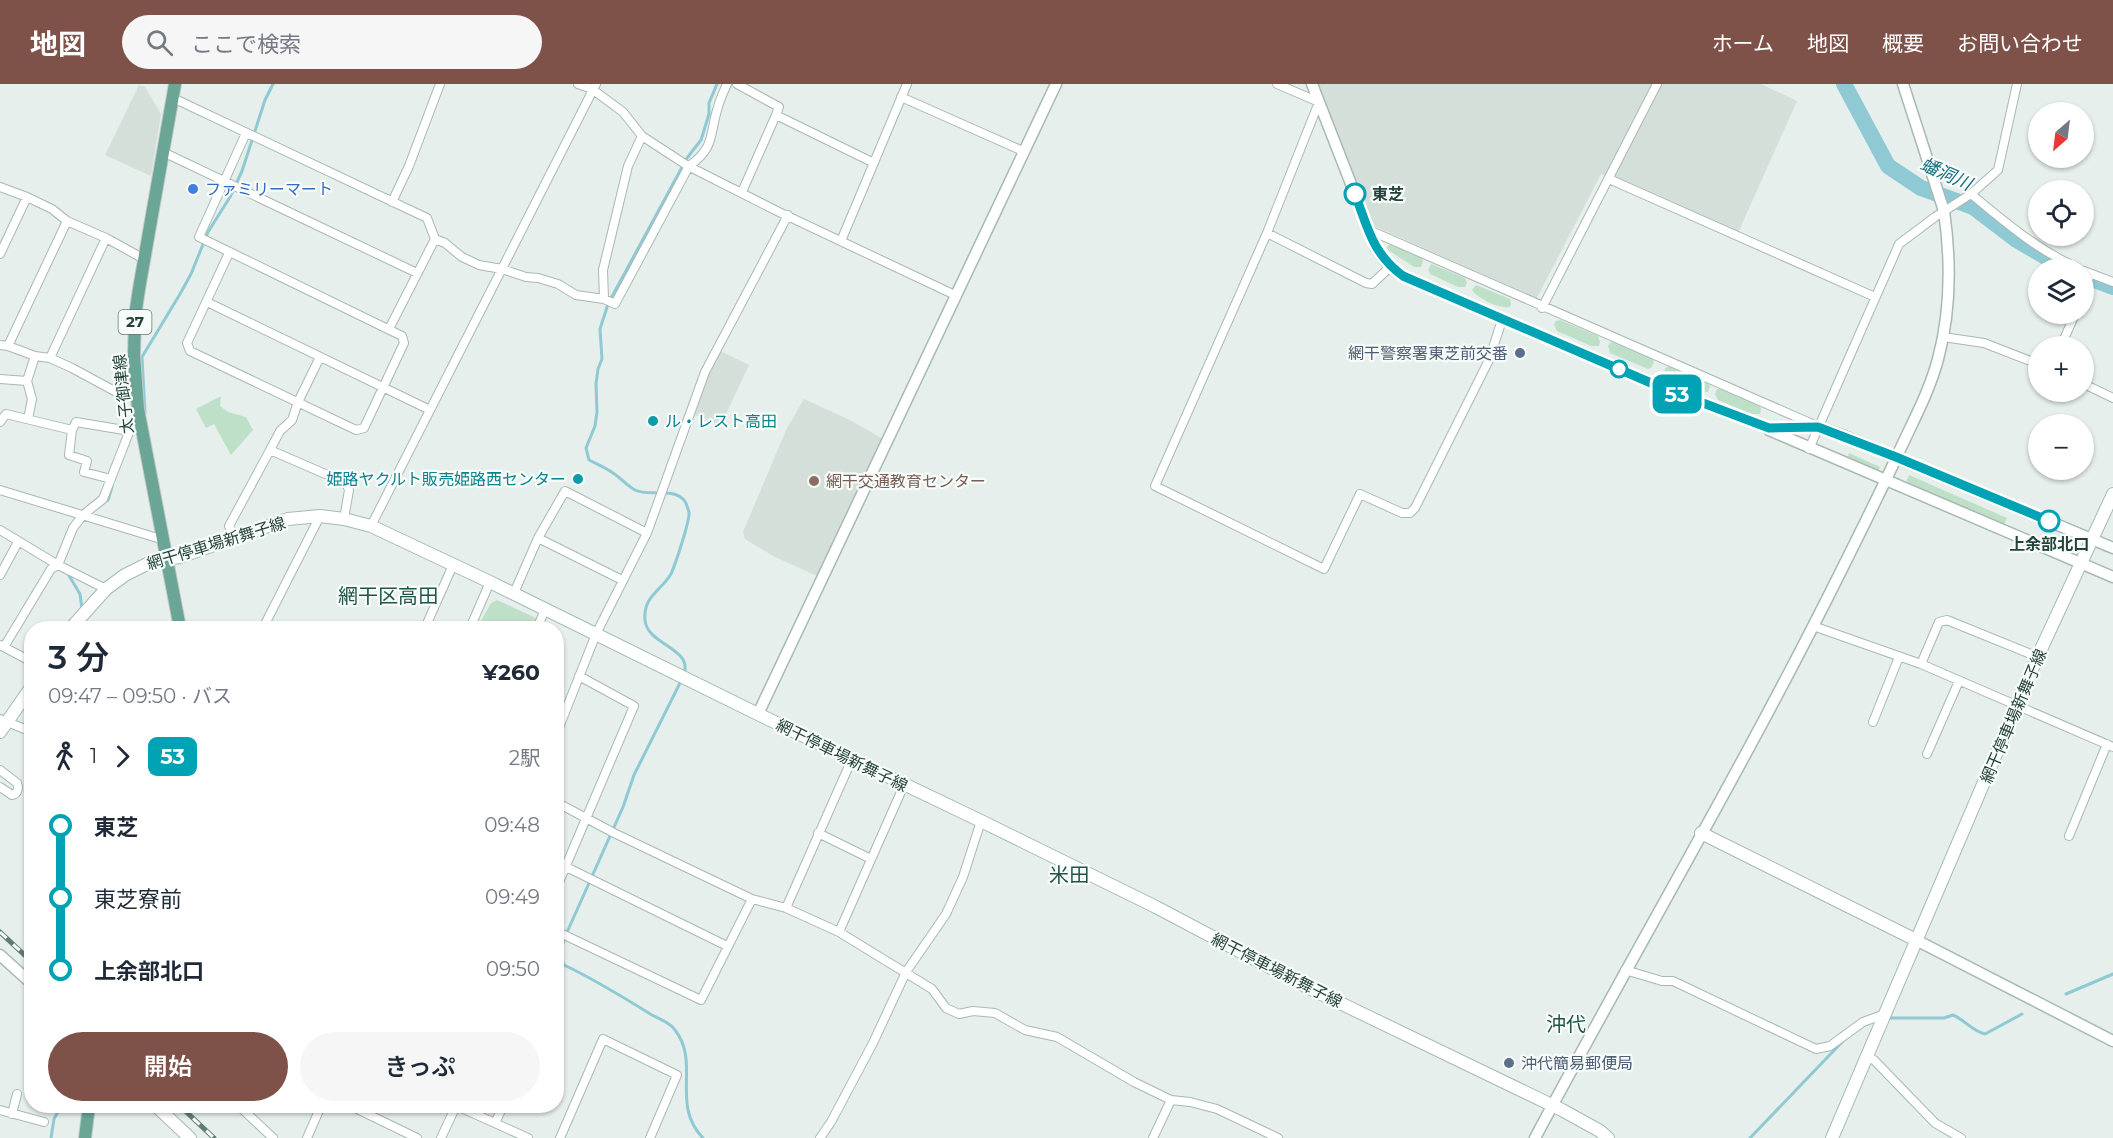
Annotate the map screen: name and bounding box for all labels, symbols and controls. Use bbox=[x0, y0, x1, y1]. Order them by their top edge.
search box bbox=[122, 15, 542, 69]
icon: search bbox=[143, 26, 176, 59]
text: 地図 bbox=[30, 27, 86, 61]
text: ここで検索 bbox=[191, 31, 301, 58]
text: ホーム bbox=[1712, 31, 1774, 56]
text: 地図 bbox=[1807, 31, 1849, 56]
text: 概要 bbox=[1882, 31, 1924, 56]
text: お問い合わせ bbox=[1957, 31, 2083, 56]
north arrow bbox=[2028, 102, 2094, 168]
map controls bbox=[2028, 102, 2094, 480]
water label: 蟠洞川 bbox=[1917, 153, 1977, 196]
place label: ファミリーマート bbox=[205, 180, 333, 199]
button: locate bbox=[2028, 180, 2094, 246]
marker: ファミリーマート bbox=[186, 182, 200, 196]
marker: 東芝 bbox=[1344, 183, 1366, 205]
place label: 東芝 bbox=[1372, 185, 1404, 204]
button: layers bbox=[2028, 258, 2094, 324]
road number: 27 bbox=[118, 310, 152, 334]
button: + bbox=[2028, 336, 2094, 402]
place label: 網干警察署東芝前交番 bbox=[1348, 344, 1508, 363]
marker: 網干警察署東芝前交番 bbox=[1513, 346, 1527, 360]
street label: 太子御津線 bbox=[110, 353, 137, 435]
unlabelled marker bbox=[1610, 360, 1628, 378]
line badge: 53 bbox=[1650, 374, 1704, 414]
text: 53 bbox=[1665, 382, 1689, 407]
place label: ル・レスト高田 bbox=[665, 412, 777, 431]
marker: ル・レスト高田 bbox=[646, 414, 660, 428]
button: − bbox=[2028, 414, 2094, 480]
place label: 姫路ヤクルト販売姫路西センター bbox=[326, 470, 566, 489]
marker: 姫路ヤクルト販売姫路西センター bbox=[571, 472, 585, 486]
place label: 網干交通教育センター bbox=[826, 472, 986, 491]
marker: 網干交通教育センター bbox=[807, 474, 821, 488]
marker: 上余部北口 bbox=[2038, 510, 2060, 532]
street label: 網干停車場新舞子線 bbox=[145, 513, 288, 574]
place label: 上余部北口 bbox=[2009, 535, 2089, 554]
district label: 網干区高田 bbox=[338, 584, 438, 608]
text: 3 分 bbox=[48, 637, 109, 677]
street label: 網干停車場新舞子線 bbox=[1977, 646, 2050, 786]
text: ¥260 bbox=[482, 659, 540, 686]
text: 09:47 – 09:50 · バス bbox=[48, 684, 232, 708]
street label: 網干停車場新舞子線 bbox=[773, 715, 911, 796]
icon: walk bbox=[48, 740, 81, 773]
icon: forward bbox=[106, 740, 139, 773]
text: 1 bbox=[90, 744, 97, 768]
text: 53 bbox=[160, 744, 185, 769]
text: 2駅 bbox=[509, 746, 540, 770]
text: 09:48 bbox=[484, 813, 540, 837]
text: 東芝 bbox=[94, 814, 138, 841]
district label: 米田 bbox=[1049, 863, 1089, 887]
text: 09:49 bbox=[485, 885, 540, 909]
text: 東芝寮前 bbox=[94, 886, 182, 913]
street label: 網干停車場新舞子線 bbox=[1208, 929, 1345, 1012]
text: 09:50 bbox=[486, 957, 540, 981]
text: 上余部北口 bbox=[94, 958, 204, 985]
district label: 沖代 bbox=[1546, 1012, 1586, 1036]
button: 開始 bbox=[48, 1032, 288, 1101]
button: きっぷ bbox=[300, 1032, 540, 1101]
place label: 沖代簡易郵便局 bbox=[1521, 1054, 1633, 1073]
marker: 沖代簡易郵便局 bbox=[1502, 1056, 1516, 1070]

